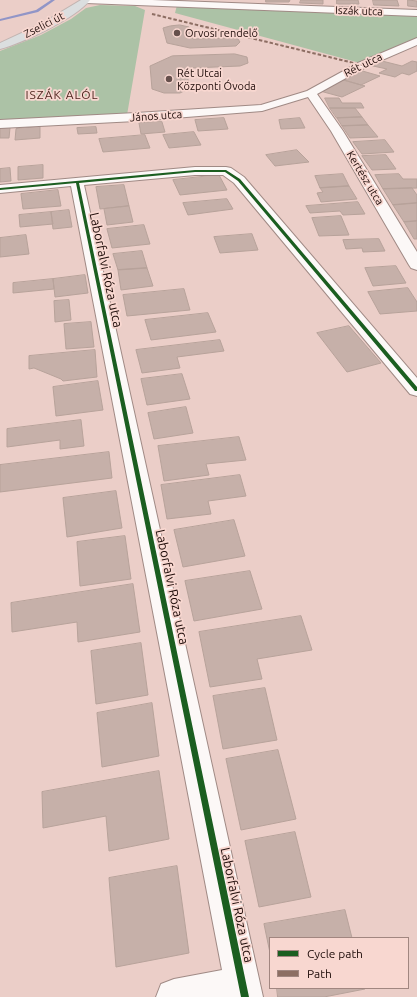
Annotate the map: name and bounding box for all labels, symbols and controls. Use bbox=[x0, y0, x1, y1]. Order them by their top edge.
street label: Iszák utca bbox=[335, 4, 383, 18]
street label: Zselici út bbox=[22, 9, 66, 41]
place label: Orvosi rendelő bbox=[185, 26, 258, 40]
marker: Orvosi rendelő bbox=[172, 28, 182, 38]
street label: Rét utca bbox=[342, 50, 384, 80]
place label: Rét Utcai Központi Óvoda bbox=[177, 66, 256, 92]
marker: Rét Utcai Központi Óvoda bbox=[164, 74, 174, 84]
district label: ISZÁK ALÓL bbox=[25, 88, 99, 102]
street label: János utca bbox=[129, 108, 183, 124]
street label: Kertész utca bbox=[344, 149, 386, 207]
street label: Laborfalvi Róza utca bbox=[86, 211, 126, 329]
street label: Laborfalvi Róza utca bbox=[152, 528, 192, 646]
street label: Laborfalvi Róza utca bbox=[217, 846, 257, 964]
legend bbox=[269, 937, 409, 989]
text: Cycle path bbox=[307, 947, 363, 960]
text: Path bbox=[307, 967, 332, 980]

